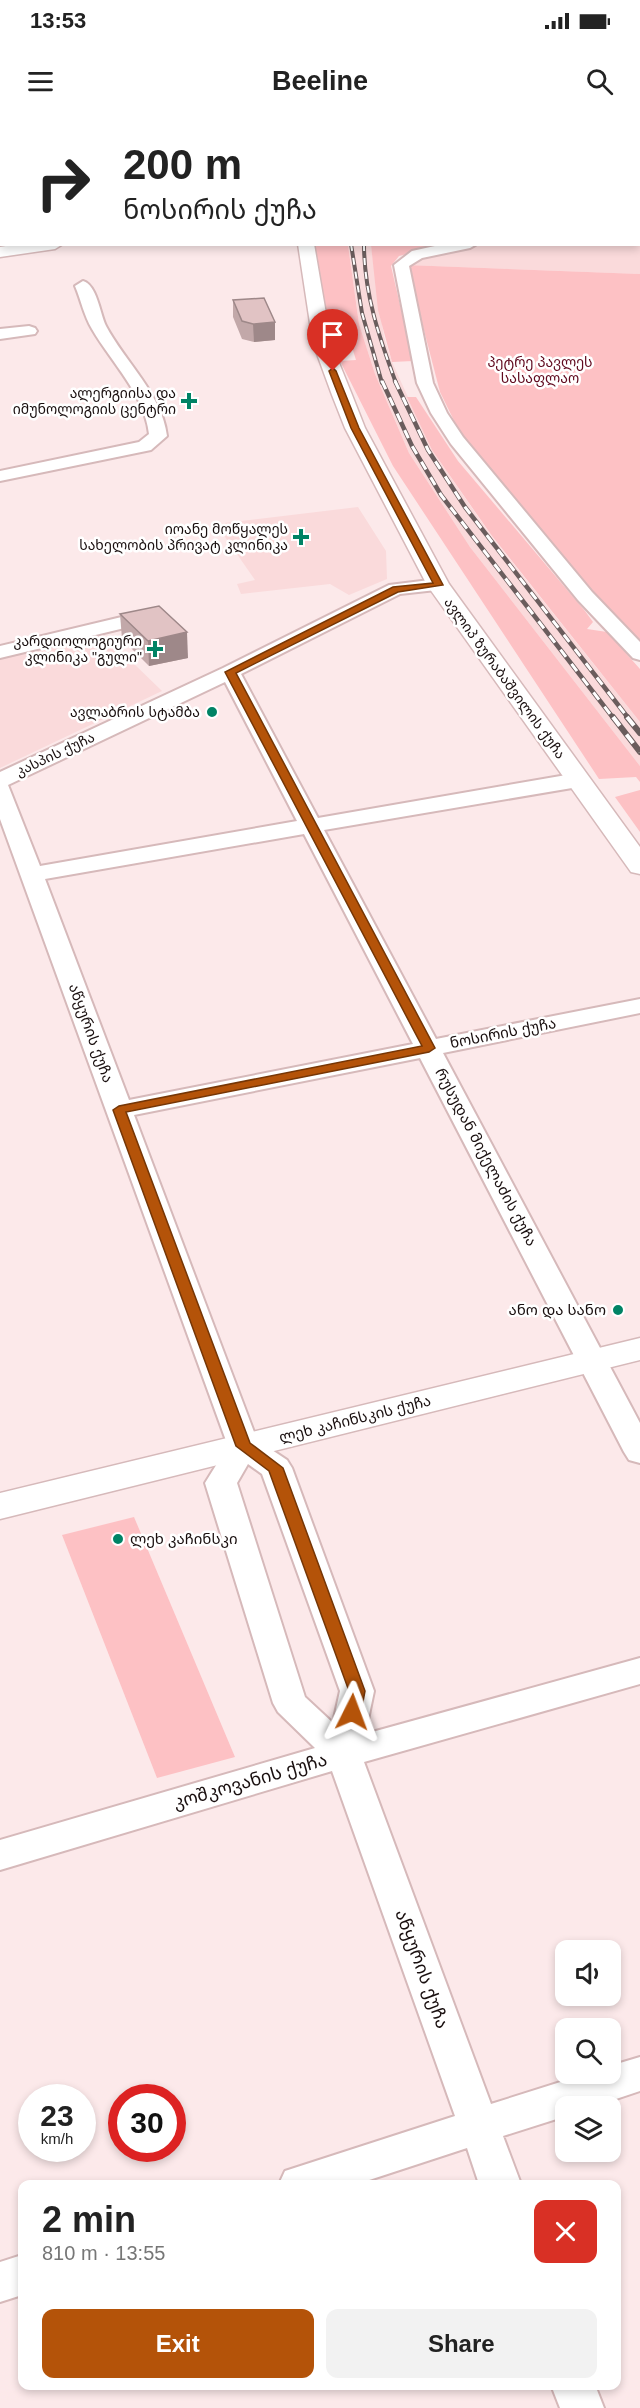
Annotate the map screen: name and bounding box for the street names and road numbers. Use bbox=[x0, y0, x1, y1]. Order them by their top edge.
street label: ავლიპ ზურაბაშვილის ქუჩა bbox=[440, 594, 569, 762]
street label: კასპის ქუჩა bbox=[13, 729, 97, 780]
street label: აწყურის ქუჩა bbox=[65, 981, 117, 1085]
street label: ნოსირის ქუჩა bbox=[448, 1014, 558, 1052]
street label: რუსუდან მიქელაძის ქუჩა bbox=[431, 1065, 541, 1249]
street label: ლეხ კაჩინსკის ქუჩა bbox=[277, 1391, 433, 1447]
street label: კოშკოვანის ქუჩა bbox=[171, 1749, 330, 1814]
street label: აწყურის ქუჩა bbox=[390, 1907, 453, 2032]

